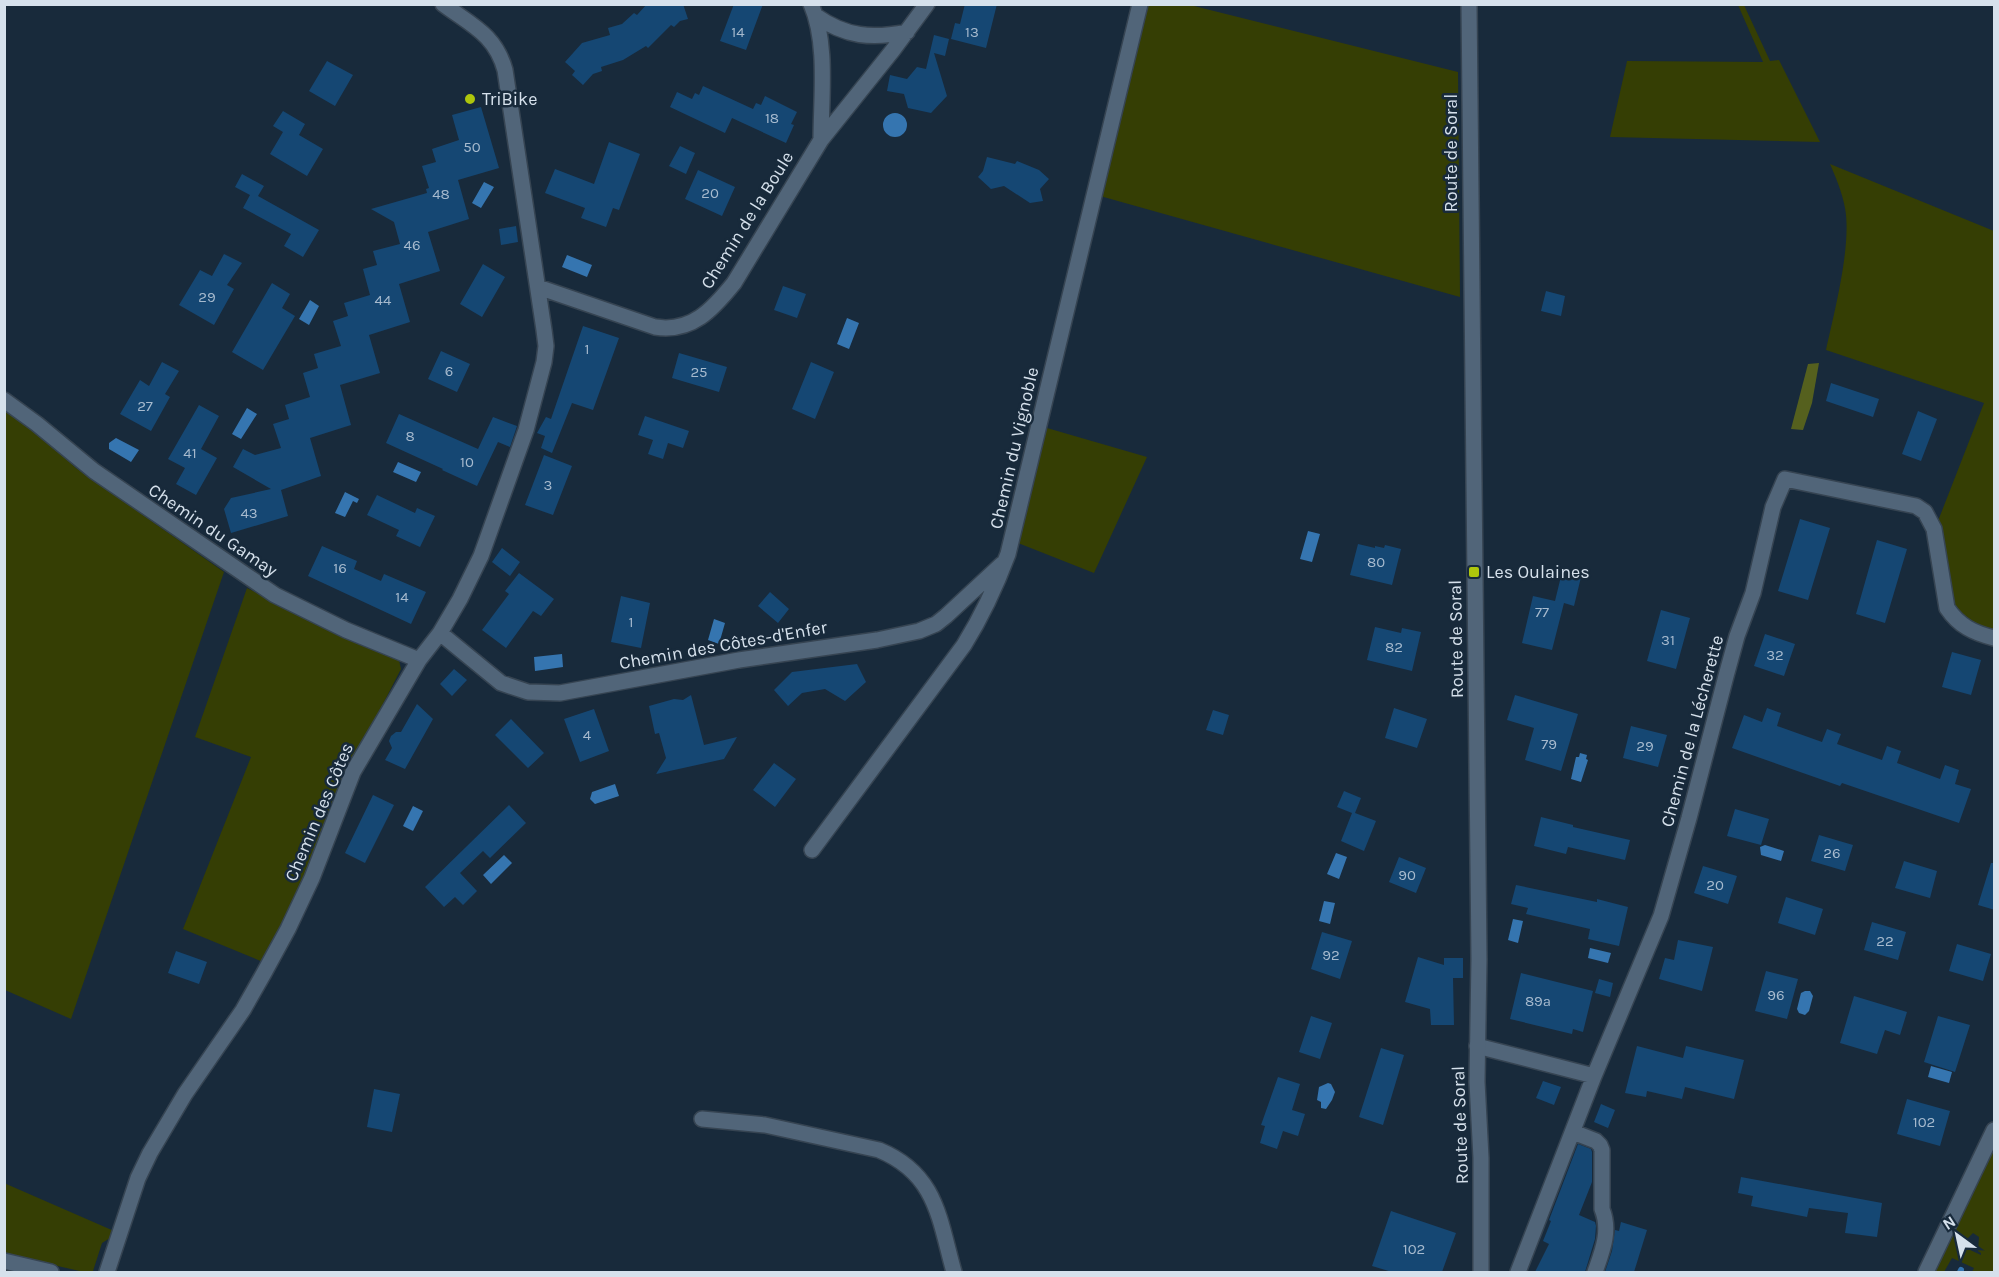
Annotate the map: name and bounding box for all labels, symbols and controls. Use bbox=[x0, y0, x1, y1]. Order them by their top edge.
house number: 14 bbox=[731, 23, 745, 41]
house number: 13 bbox=[965, 23, 979, 41]
place label: TriBike bbox=[482, 88, 538, 110]
marker: TriBike bbox=[463, 92, 477, 106]
street label: Route de Soral bbox=[1440, 94, 1462, 212]
house number: 18 bbox=[765, 109, 779, 127]
house number: 50 bbox=[463, 138, 481, 156]
street label: Chemin de la Boule bbox=[696, 147, 798, 293]
house number: 20 bbox=[701, 184, 719, 202]
house number: 48 bbox=[432, 185, 450, 203]
house number: 46 bbox=[404, 236, 420, 254]
house number: 29 bbox=[198, 288, 216, 306]
house number: 44 bbox=[375, 291, 392, 309]
house number: 1 bbox=[585, 340, 589, 358]
house number: 6 bbox=[445, 362, 453, 380]
house number: 25 bbox=[690, 363, 708, 381]
street label: Chemin du Vignoble bbox=[985, 365, 1043, 531]
house number: 27 bbox=[137, 397, 153, 415]
house number: 8 bbox=[405, 427, 415, 445]
house number: 41 bbox=[183, 444, 197, 462]
house number: 10 bbox=[460, 453, 474, 471]
house number: 3 bbox=[544, 476, 552, 494]
street label: Chemin du Gamay bbox=[144, 479, 282, 582]
house number: 43 bbox=[240, 504, 258, 522]
house number: 80 bbox=[1367, 553, 1385, 571]
house number: 16 bbox=[333, 559, 347, 577]
place label: Les Oulaines bbox=[1486, 561, 1590, 583]
marker: Les Oulaines bbox=[1467, 565, 1481, 579]
street label: Route de Soral bbox=[1444, 580, 1468, 698]
house number: 14 bbox=[395, 588, 409, 606]
house number: 77 bbox=[1535, 603, 1549, 621]
house number: 1 bbox=[629, 613, 633, 631]
street label: Chemin des Côtes-d'Enfer bbox=[617, 616, 829, 674]
house number: 31 bbox=[1661, 631, 1675, 649]
street label: Chemin de la Lécherette bbox=[1656, 633, 1728, 829]
house number: 82 bbox=[1385, 638, 1403, 656]
house number: 32 bbox=[1766, 646, 1784, 664]
house number: 4 bbox=[583, 726, 592, 744]
house number: 79 bbox=[1541, 735, 1557, 753]
house number: 29 bbox=[1636, 737, 1654, 755]
street label: Chemin des Côtes bbox=[280, 739, 358, 885]
house number: 26 bbox=[1823, 844, 1841, 862]
house number: 90 bbox=[1398, 866, 1416, 884]
house number: 20 bbox=[1706, 876, 1724, 894]
house number: 22 bbox=[1876, 932, 1894, 950]
house number: 92 bbox=[1322, 946, 1340, 964]
house number: 96 bbox=[1767, 986, 1785, 1004]
house number: 89a bbox=[1525, 992, 1551, 1010]
street label: Route de Soral bbox=[1447, 1065, 1473, 1185]
house number: 102 bbox=[1913, 1113, 1935, 1131]
north arrow bbox=[1927, 1205, 1987, 1265]
text: N bbox=[1939, 1212, 1959, 1234]
house number: 102 bbox=[1403, 1240, 1425, 1258]

